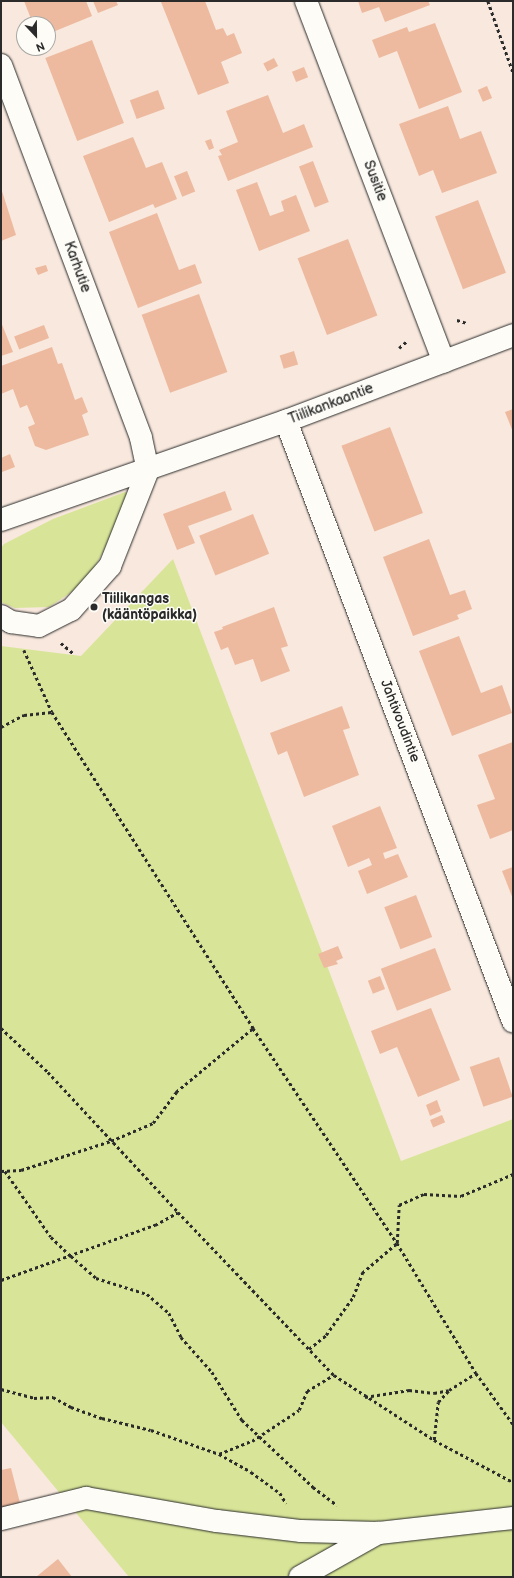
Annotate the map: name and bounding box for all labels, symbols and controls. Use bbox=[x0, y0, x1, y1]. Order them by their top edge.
north arrow bbox=[16, 16, 56, 56]
text: N bbox=[34, 39, 47, 54]
street label: Susitie bbox=[360, 158, 390, 204]
street label: Karhutie bbox=[60, 239, 94, 295]
street label: Tiilikankaantie bbox=[286, 380, 376, 428]
place label: Tiilikangas (kääntöpaikka) bbox=[102, 591, 197, 624]
marker: Tiilikangas (kääntöpaikka) bbox=[89, 602, 99, 612]
street label: Jahtivoudintie bbox=[377, 677, 423, 765]

